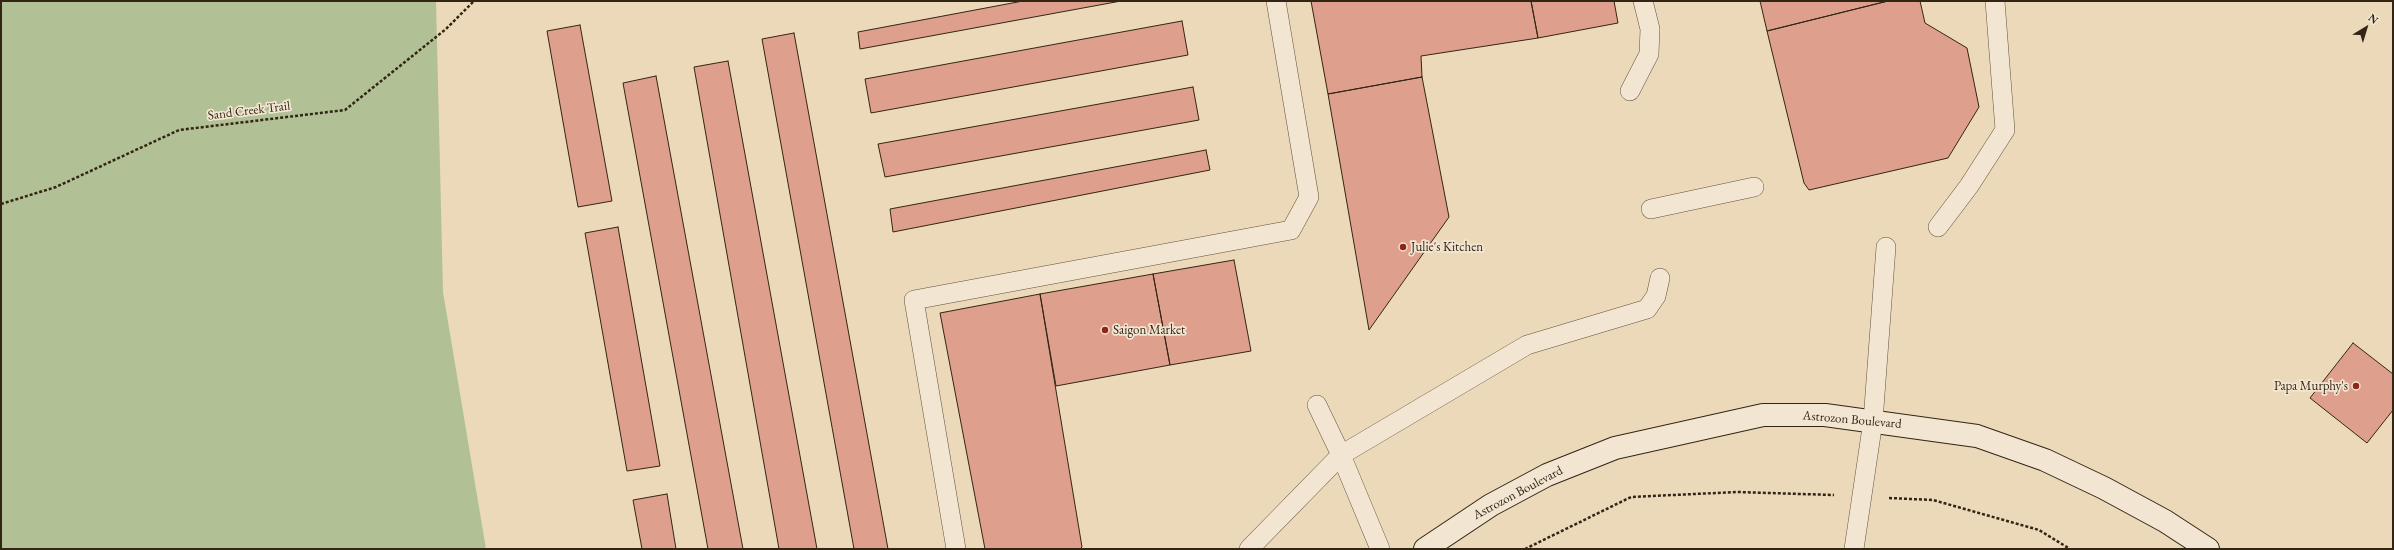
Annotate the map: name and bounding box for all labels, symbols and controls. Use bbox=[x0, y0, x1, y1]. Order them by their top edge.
north arrow bbox=[2346, 8, 2386, 48]
text: N bbox=[2366, 10, 2381, 27]
street label: Sand Creek Trail bbox=[207, 98, 291, 124]
place label: Julie's Kitchen bbox=[1411, 239, 1483, 255]
marker: Julie's Kitchen bbox=[1398, 242, 1408, 252]
place label: Saigon Market bbox=[1113, 322, 1185, 338]
marker: Saigon Market bbox=[1100, 325, 1110, 335]
place label: Papa Murphy's bbox=[2274, 378, 2348, 394]
marker: Papa Murphy's bbox=[2351, 381, 2361, 391]
street label: Astrozon Boulevard bbox=[1802, 408, 1902, 432]
street label: Astrozon Boulevard bbox=[1470, 463, 1566, 523]

